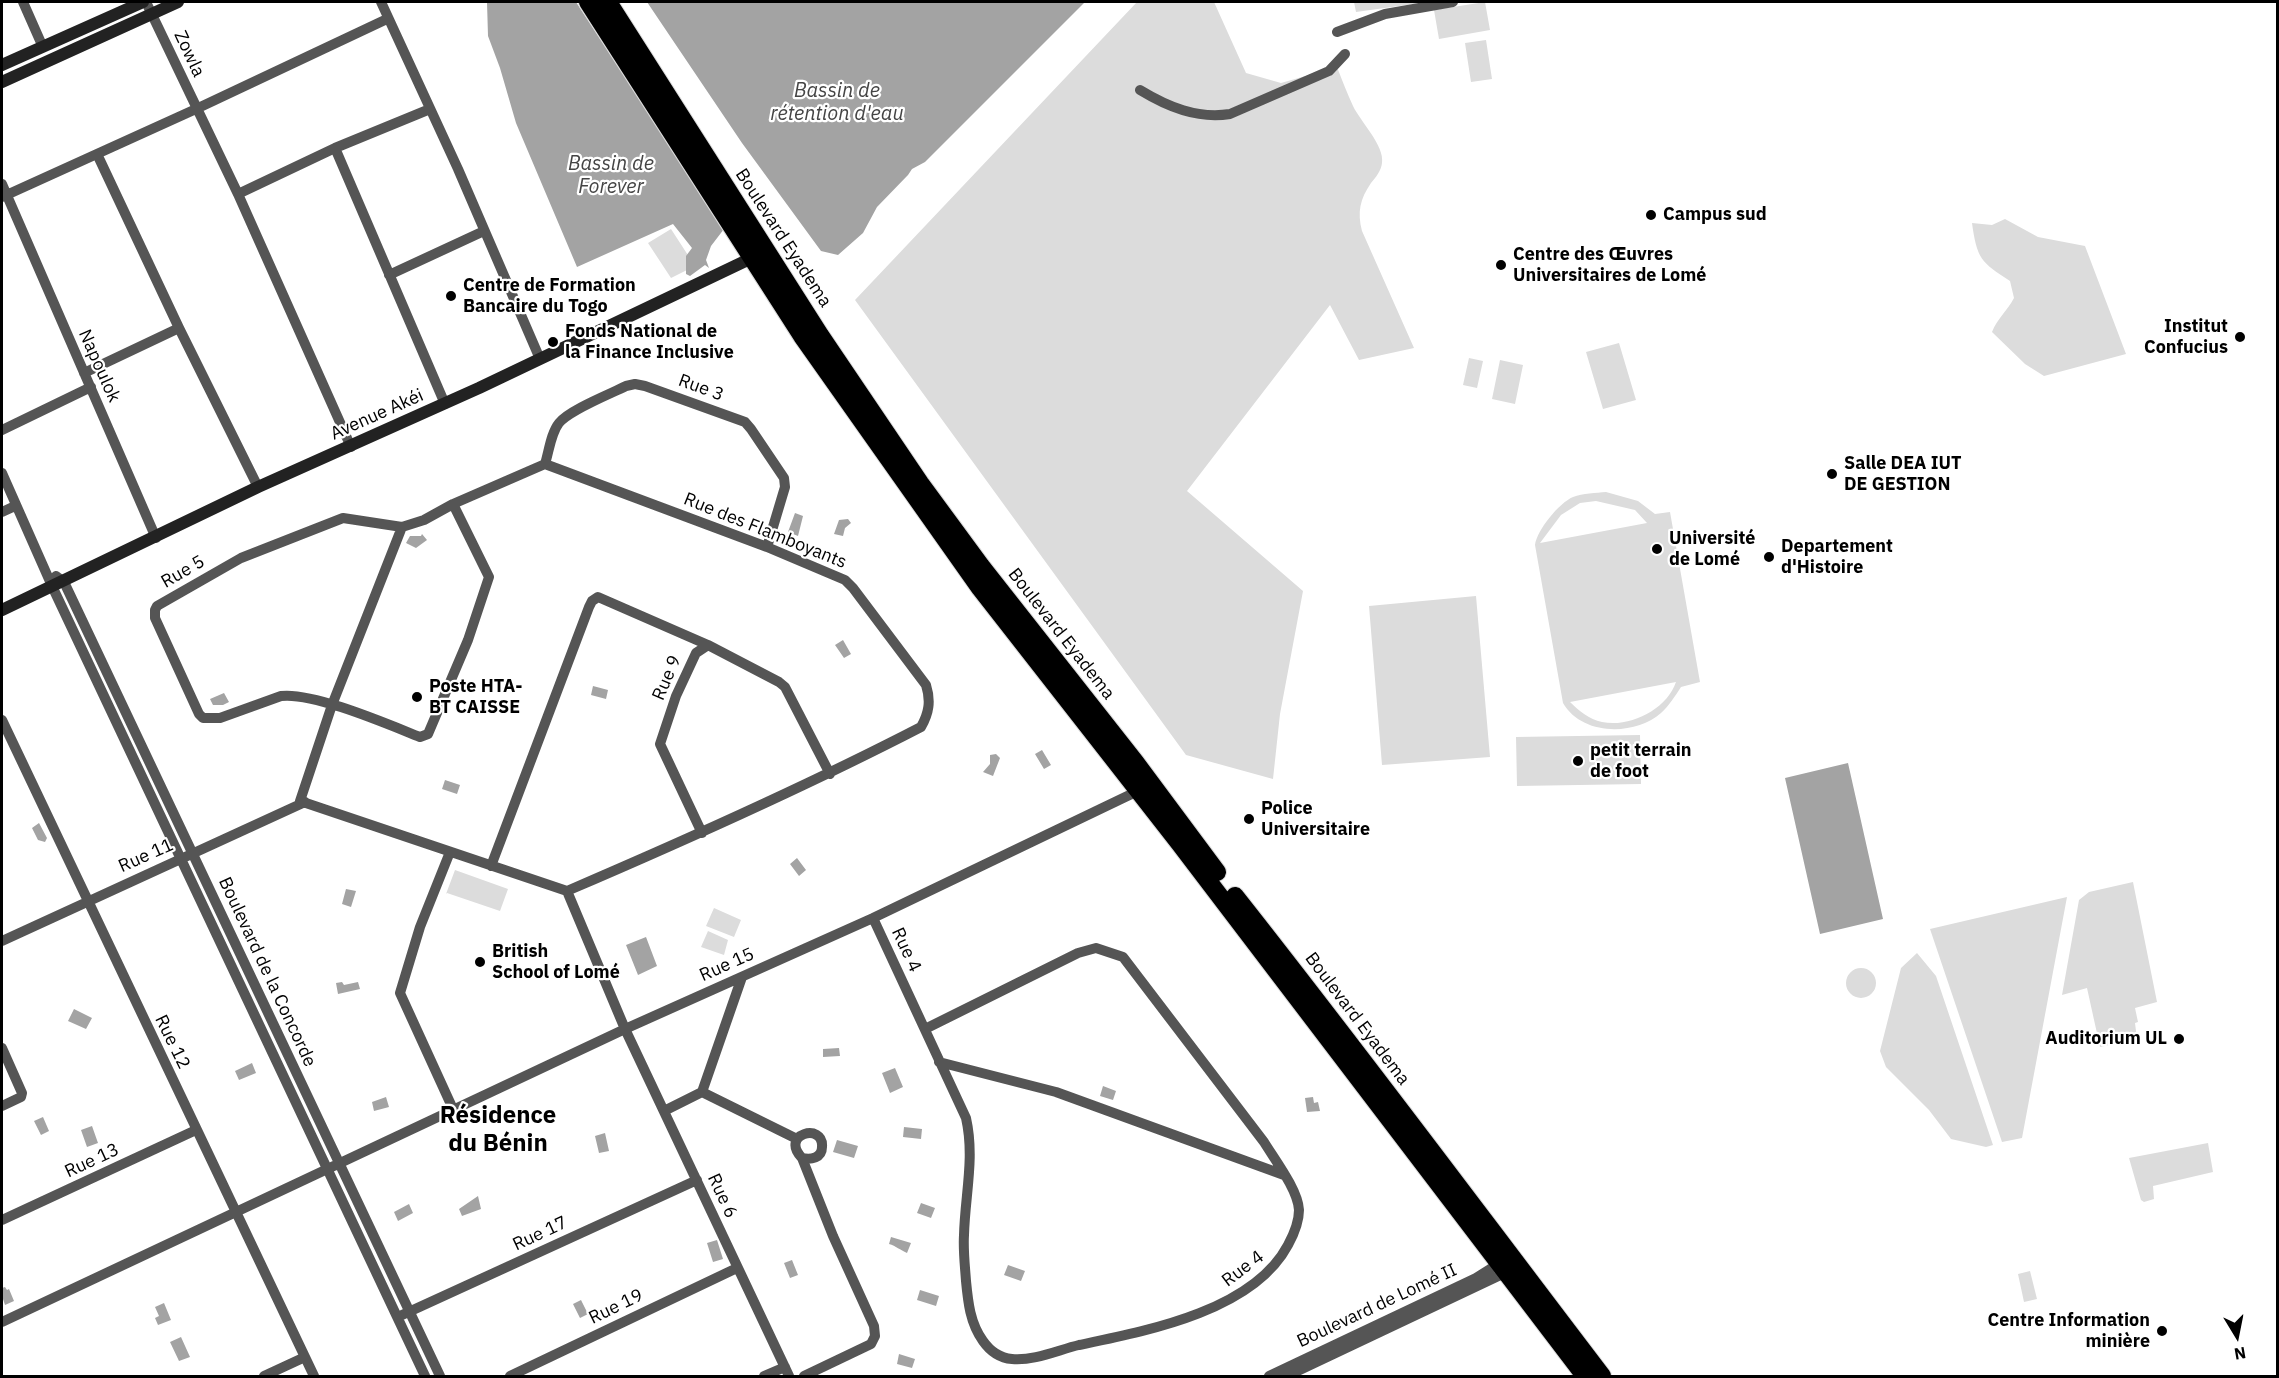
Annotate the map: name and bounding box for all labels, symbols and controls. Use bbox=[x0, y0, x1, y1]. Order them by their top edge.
street label: Zowla bbox=[169, 27, 209, 81]
water label: Bassin de rétention d'eau bbox=[770, 79, 904, 126]
water label: Bassin de Forever bbox=[568, 152, 654, 199]
street label: Boulevard Eyadema bbox=[730, 165, 836, 311]
place label: Campus sud bbox=[1663, 204, 1767, 226]
marker: Campus sud bbox=[1644, 208, 1658, 222]
place label: Centre des Œuvres Universitaires de Lomé bbox=[1513, 244, 1706, 286]
marker: Centre des Œuvres Universitaires de Lomé bbox=[1494, 258, 1508, 272]
place label: Centre de Formation Bancaire du Togo bbox=[463, 275, 636, 318]
marker: Centre de Formation Bancaire du Togo bbox=[444, 289, 458, 303]
place label: Institut Confucius bbox=[2144, 316, 2228, 358]
place label: Fonds National de la Finance Inclusive bbox=[565, 321, 734, 364]
street label: Napoulok bbox=[73, 326, 125, 406]
marker: Institut Confucius bbox=[2233, 330, 2247, 344]
marker: Fonds National de la Finance Inclusive bbox=[546, 335, 560, 349]
street label: Rue 3 bbox=[675, 370, 727, 406]
street label: Avenue Akéi bbox=[327, 385, 427, 445]
place label: Salle DEA IUT DE GESTION bbox=[1844, 453, 1961, 496]
marker: Salle DEA IUT DE GESTION bbox=[1825, 467, 1839, 481]
street label: Rue des Flamboyants bbox=[680, 488, 850, 574]
place label: Université de Lomé bbox=[1669, 528, 1755, 570]
place label: Departement d'Histoire bbox=[1781, 536, 1893, 578]
marker: Université de Lomé bbox=[1650, 542, 1664, 556]
marker: Departement d'Histoire bbox=[1762, 550, 1776, 564]
street label: Rue 5 bbox=[157, 551, 209, 593]
street label: Boulevard Eyadema bbox=[1003, 564, 1119, 704]
street label: Rue 9 bbox=[648, 652, 686, 704]
place label: Poste HTA- BT CAISSE bbox=[429, 676, 522, 718]
marker: Poste HTA- BT CAISSE bbox=[410, 690, 424, 704]
place label: petit terrain de foot bbox=[1590, 740, 1692, 783]
marker: petit terrain de foot bbox=[1571, 754, 1585, 768]
place label: Police Universitaire bbox=[1261, 798, 1370, 840]
marker: Police Universitaire bbox=[1242, 812, 1256, 826]
street label: Rue 11 bbox=[115, 834, 177, 878]
street label: Boulevard de la Concorde bbox=[214, 874, 320, 1070]
street label: Rue 4 bbox=[886, 924, 926, 976]
place label: British School of Lomé bbox=[492, 941, 620, 984]
street label: Rue 15 bbox=[696, 943, 758, 987]
street label: Boulevard Eyadema bbox=[1300, 948, 1414, 1090]
marker: British School of Lomé bbox=[473, 955, 487, 969]
street label: Rue 12 bbox=[150, 1011, 194, 1073]
place label: Auditorium UL bbox=[2045, 1028, 2167, 1050]
marker: Auditorium UL bbox=[2172, 1032, 2186, 1046]
district label: Résidence du Bénin bbox=[440, 1102, 556, 1158]
street label: Rue 13 bbox=[61, 1139, 123, 1183]
street label: Rue 6 bbox=[702, 1170, 742, 1222]
street label: Rue 17 bbox=[509, 1212, 571, 1256]
street label: Rue 4 bbox=[1218, 1246, 1268, 1292]
street label: Boulevard de Lomé II bbox=[1294, 1259, 1460, 1353]
street label: Rue 19 bbox=[585, 1285, 647, 1329]
north arrow bbox=[2207, 1306, 2267, 1366]
place label: Centre Information minière bbox=[1987, 1310, 2150, 1352]
marker: Centre Information minière bbox=[2155, 1324, 2169, 1338]
text: N bbox=[2233, 1343, 2248, 1365]

